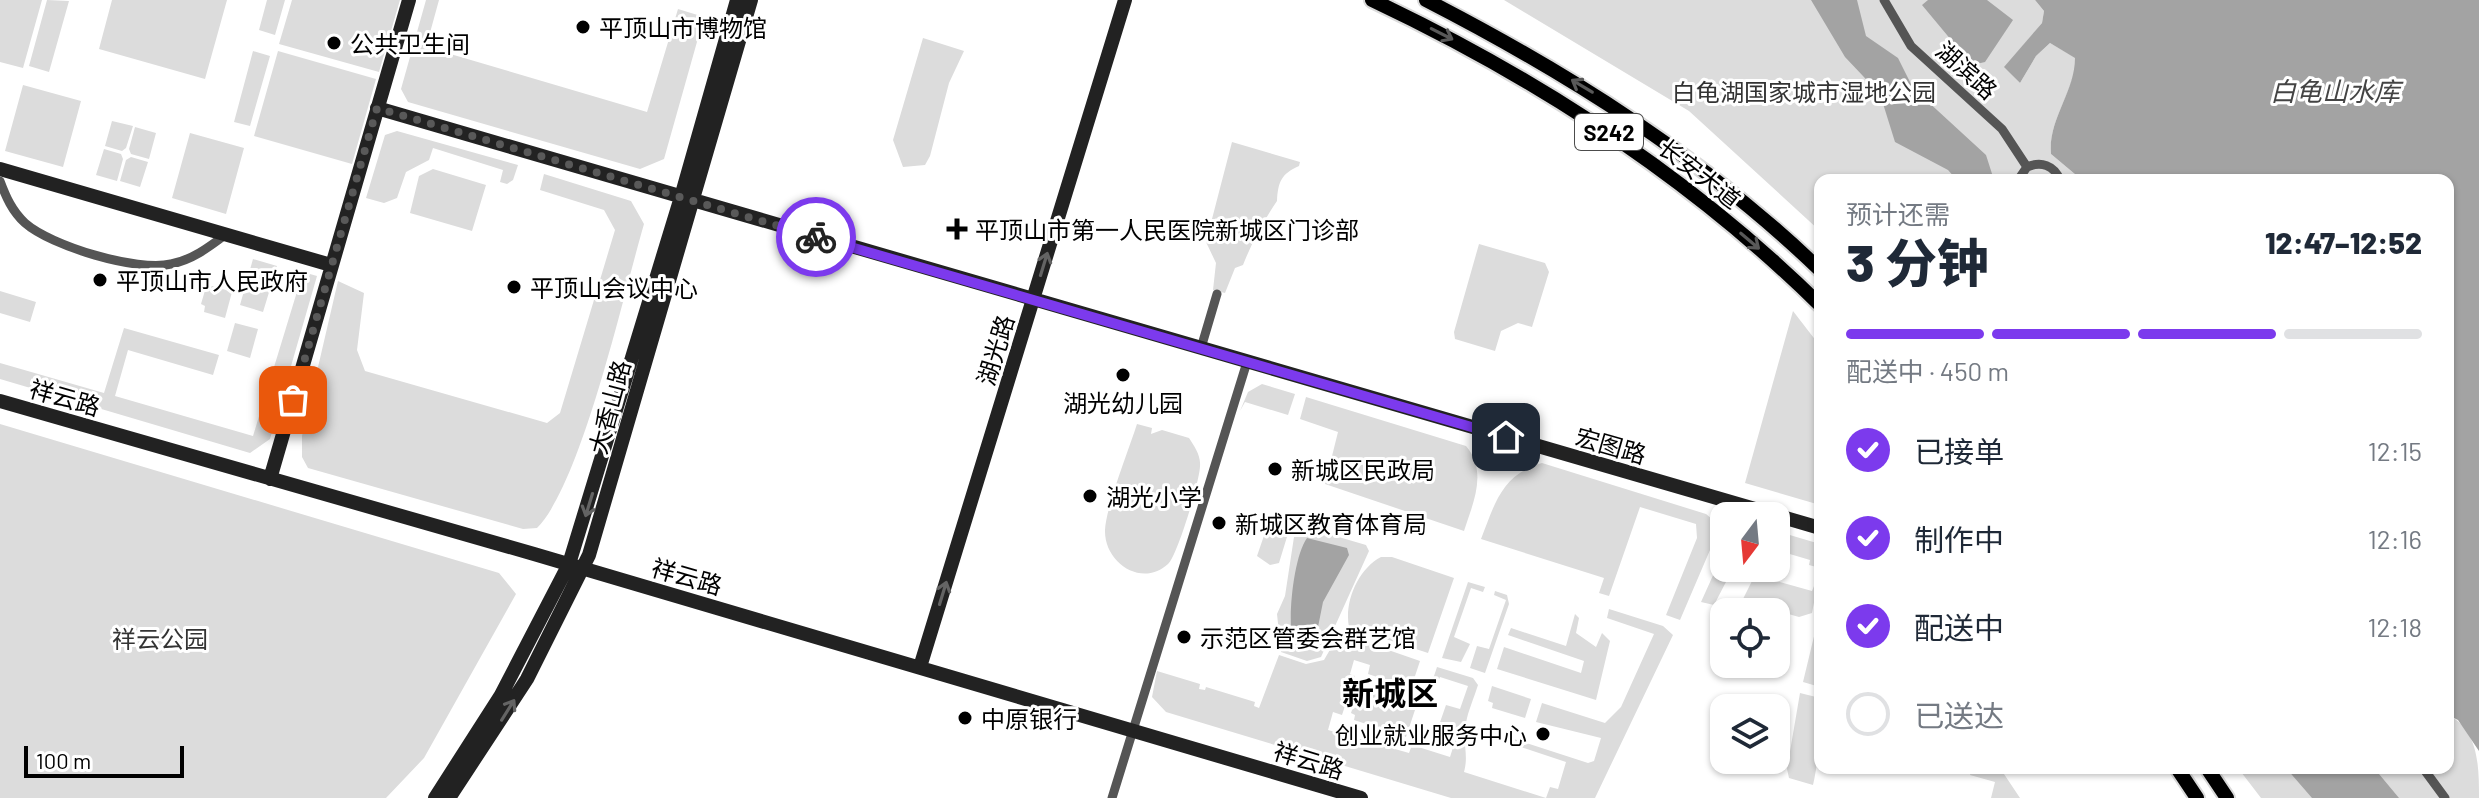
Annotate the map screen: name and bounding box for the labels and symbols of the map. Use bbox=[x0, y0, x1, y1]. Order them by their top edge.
place label: 平顶山市博物馆 bbox=[599, 13, 767, 42]
marker: 平顶山市博物馆 bbox=[574, 18, 592, 36]
one-way arrow bbox=[1430, 26, 1454, 42]
place label: 公共卫生间 bbox=[350, 29, 470, 58]
marker: 公共卫生间 bbox=[325, 34, 343, 52]
street label: 湖滨路 bbox=[1931, 35, 2003, 105]
water label: 白龟山水库 bbox=[2270, 75, 2404, 106]
one-way arrow bbox=[1571, 77, 1594, 93]
park label: 白龟湖国家城市湿地公园 bbox=[1672, 77, 1936, 106]
road number: S242 bbox=[1575, 114, 1643, 150]
street label: 长安大道 bbox=[1653, 132, 1747, 214]
courier bbox=[776, 197, 856, 277]
place label: 平顶山市第一人民医院新城区门诊部 bbox=[975, 215, 1359, 244]
marker: 平顶山市第一人民医院新城区门诊部 bbox=[946, 218, 968, 240]
one-way arrow bbox=[1739, 232, 1760, 250]
one-way arrow bbox=[1038, 252, 1052, 277]
place label: 平顶山市人民政府 bbox=[116, 266, 308, 295]
marker: 平顶山市人民政府 bbox=[91, 271, 109, 289]
place label: 平顶山会议中心 bbox=[530, 273, 698, 302]
marker: 平顶山会议中心 bbox=[505, 278, 523, 296]
street label: 湖光路 bbox=[971, 311, 1019, 389]
street label: 大香山路 bbox=[583, 357, 635, 457]
pin bbox=[259, 366, 327, 434]
marker: 湖光幼儿园 bbox=[1114, 366, 1132, 384]
street label: 祥云路 bbox=[26, 373, 104, 421]
place label: 湖光幼儿园 bbox=[1063, 388, 1183, 417]
pin bbox=[1472, 403, 1540, 471]
street label: 宏图路 bbox=[1572, 421, 1650, 469]
place label: 新城区民政局 bbox=[1291, 455, 1435, 484]
marker: 新城区民政局 bbox=[1266, 460, 1284, 478]
place label: 湖光小学 bbox=[1106, 482, 1202, 511]
marker: 湖光小学 bbox=[1081, 487, 1099, 505]
one-way arrow bbox=[581, 491, 596, 517]
north arrow bbox=[1710, 502, 1790, 582]
place label: 新城区教育体育局 bbox=[1235, 509, 1427, 538]
marker: 新城区教育体育局 bbox=[1210, 514, 1228, 532]
street label: 祥云路 bbox=[648, 552, 726, 600]
one-way arrow bbox=[936, 580, 951, 606]
place label: 示范区管委会群艺馆 bbox=[1200, 623, 1416, 652]
park label: 祥云公园 bbox=[112, 624, 208, 653]
marker: 示范区管委会群艺馆 bbox=[1175, 628, 1193, 646]
district label: 新城区 bbox=[1342, 673, 1438, 711]
one-way arrow bbox=[501, 699, 517, 722]
place label: 中原银行 bbox=[981, 704, 1077, 733]
marker: 中原银行 bbox=[956, 709, 974, 727]
place label: 创业就业服务中心 bbox=[1335, 720, 1527, 749]
marker: 创业就业服务中心 bbox=[1534, 725, 1552, 743]
street label: 祥云路 bbox=[1270, 736, 1348, 784]
scale bar bbox=[24, 742, 184, 778]

